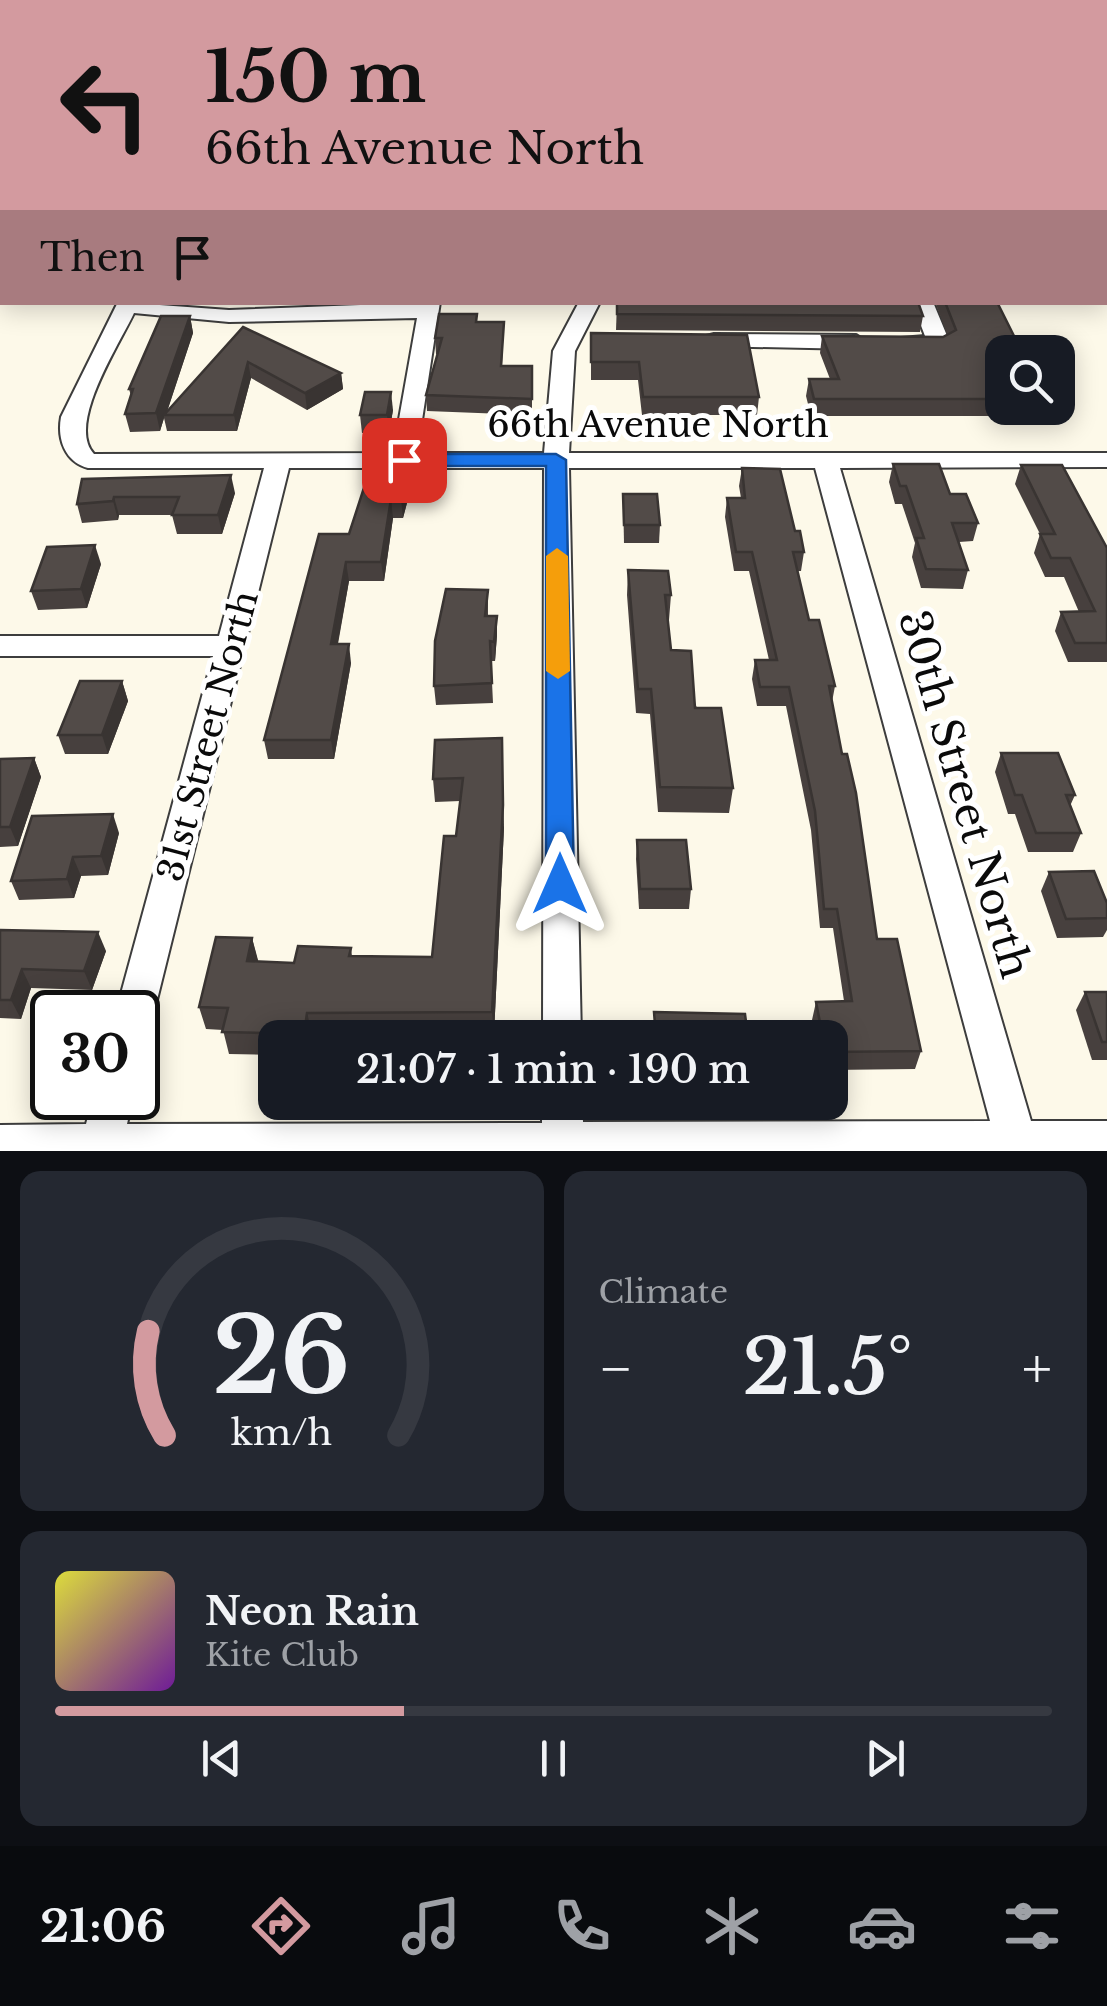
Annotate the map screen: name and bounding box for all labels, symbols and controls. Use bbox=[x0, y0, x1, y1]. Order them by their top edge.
text: 150 m bbox=[205, 34, 426, 121]
icon: left bbox=[40, 40, 170, 170]
text: 66th Avenue North bbox=[205, 120, 644, 176]
icon: arrive bbox=[165, 230, 220, 285]
text: Then bbox=[40, 234, 145, 281]
map controls bbox=[985, 335, 1075, 425]
button: search bbox=[985, 335, 1075, 425]
street label: 66th Avenue North bbox=[487, 403, 829, 446]
pin bbox=[362, 418, 447, 503]
icon: arrive bbox=[377, 433, 432, 488]
street label: 31st Street North bbox=[148, 586, 267, 886]
street label: 30th Street North bbox=[888, 604, 1042, 984]
position arrow bbox=[508, 832, 612, 936]
speed limit sign: 30 bbox=[30, 990, 160, 1120]
text: 21:07 · 1 min · 190 m bbox=[356, 1046, 750, 1093]
text: Climate bbox=[599, 1272, 728, 1312]
text: 26 bbox=[213, 1292, 351, 1421]
text: 21.5° bbox=[743, 1321, 913, 1414]
text: − bbox=[599, 1335, 633, 1403]
text: + bbox=[1022, 1335, 1052, 1403]
text: km/h bbox=[231, 1410, 332, 1455]
text: Neon Rain bbox=[205, 1588, 419, 1635]
text: Kite Club bbox=[205, 1635, 359, 1675]
icon: previous bbox=[194, 1731, 249, 1786]
icon: pause bbox=[526, 1731, 581, 1786]
icon: next bbox=[858, 1731, 913, 1786]
icon: directions bbox=[246, 1891, 316, 1961]
icon: music bbox=[396, 1891, 466, 1961]
icon: phone bbox=[547, 1891, 617, 1961]
icon: climate bbox=[697, 1891, 767, 1961]
icon: car bbox=[847, 1891, 917, 1961]
icon: filters bbox=[997, 1891, 1067, 1961]
text: 21:06 bbox=[40, 1898, 166, 1954]

